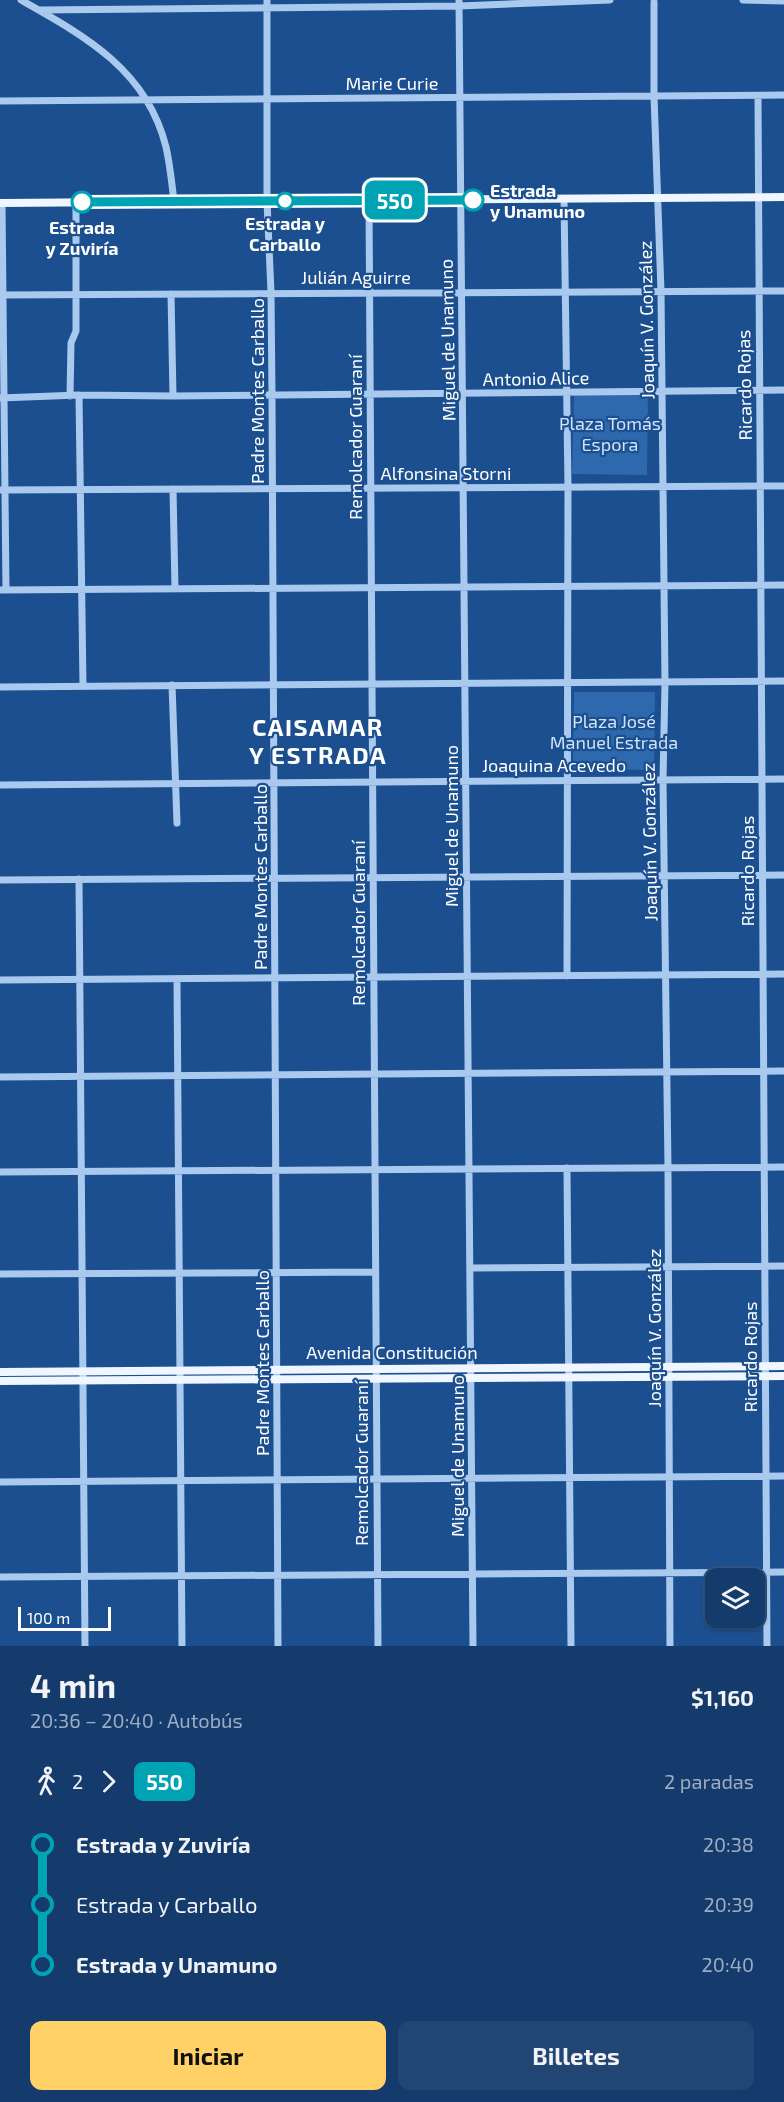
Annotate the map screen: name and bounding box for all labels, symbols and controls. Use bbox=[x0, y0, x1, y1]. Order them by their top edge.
street label: Marie Curie bbox=[346, 72, 438, 94]
place label: Estrada y Unamuno bbox=[490, 179, 585, 222]
line badge: 550 bbox=[360, 180, 430, 220]
text: 550 bbox=[377, 188, 413, 213]
marker: Estrada y Unamuno bbox=[462, 189, 484, 211]
marker: Estrada y Zuviría bbox=[71, 191, 93, 213]
marker: Estrada y Carballo bbox=[276, 192, 294, 210]
place label: Estrada y Carballo bbox=[245, 212, 326, 255]
place label: Estrada y Zuviría bbox=[46, 216, 119, 259]
street label: Joaquín V. González bbox=[634, 240, 658, 400]
street label: Miguel de Unamuno bbox=[435, 259, 459, 421]
street label: Julián Aguirre bbox=[301, 266, 411, 288]
street label: Padre Montes Carballo bbox=[246, 298, 268, 484]
street label: Ricardo Rojas bbox=[732, 329, 756, 441]
street label: Remolcador Guaraní bbox=[344, 354, 366, 520]
street label: Antonio Alice bbox=[482, 366, 590, 390]
park label: Plaza Tomás Espora bbox=[559, 412, 661, 455]
street label: Alfonsina Storni bbox=[380, 462, 512, 484]
park label: Plaza José Manuel Estrada bbox=[550, 710, 678, 753]
district label: CAISAMAR Y ESTRADA bbox=[249, 712, 387, 769]
street label: Miguel de Unamuno bbox=[440, 745, 462, 907]
street label: Joaquina Acevedo bbox=[482, 754, 626, 776]
street label: Joaquín V. González bbox=[637, 762, 661, 922]
street label: Padre Montes Carballo bbox=[249, 784, 271, 970]
street label: Ricardo Rojas bbox=[736, 816, 758, 926]
street label: Remolcador Guaraní bbox=[347, 840, 369, 1006]
street label: Joaquín V. González bbox=[643, 1249, 665, 1407]
street label: Padre Montes Carballo bbox=[251, 1270, 273, 1456]
street label: Ricardo Rojas bbox=[739, 1302, 761, 1412]
street label: Avenida Constitución bbox=[306, 1341, 478, 1363]
street label: Miguel de Unamuno bbox=[446, 1375, 468, 1537]
street label: Remolcador Guaraní bbox=[350, 1380, 372, 1546]
map controls bbox=[705, 1568, 765, 1628]
button: layers bbox=[705, 1568, 765, 1628]
scale bar bbox=[18, 1604, 111, 1632]
text: 100 m bbox=[27, 1608, 70, 1627]
text: 4 min bbox=[30, 1665, 116, 1705]
text: $1,160 bbox=[691, 1684, 754, 1710]
text: 20:36 – 20:40 · Autobús bbox=[30, 1708, 243, 1732]
icon: walk bbox=[30, 1765, 63, 1798]
icon: forward bbox=[92, 1765, 125, 1798]
text: 2 bbox=[72, 1769, 83, 1793]
text: 550 bbox=[146, 1769, 183, 1794]
text: 2 paradas bbox=[664, 1769, 754, 1793]
text: Estrada y Zuviría bbox=[76, 1831, 250, 1857]
text: 20:38 bbox=[703, 1832, 754, 1856]
text: Estrada y Carballo bbox=[76, 1891, 258, 1917]
text: 20:39 bbox=[703, 1892, 754, 1916]
text: Estrada y Unamuno bbox=[76, 1951, 277, 1977]
text: 20:40 bbox=[702, 1952, 754, 1976]
button: Iniciar bbox=[30, 2021, 386, 2090]
button: Billetes bbox=[398, 2021, 754, 2090]

